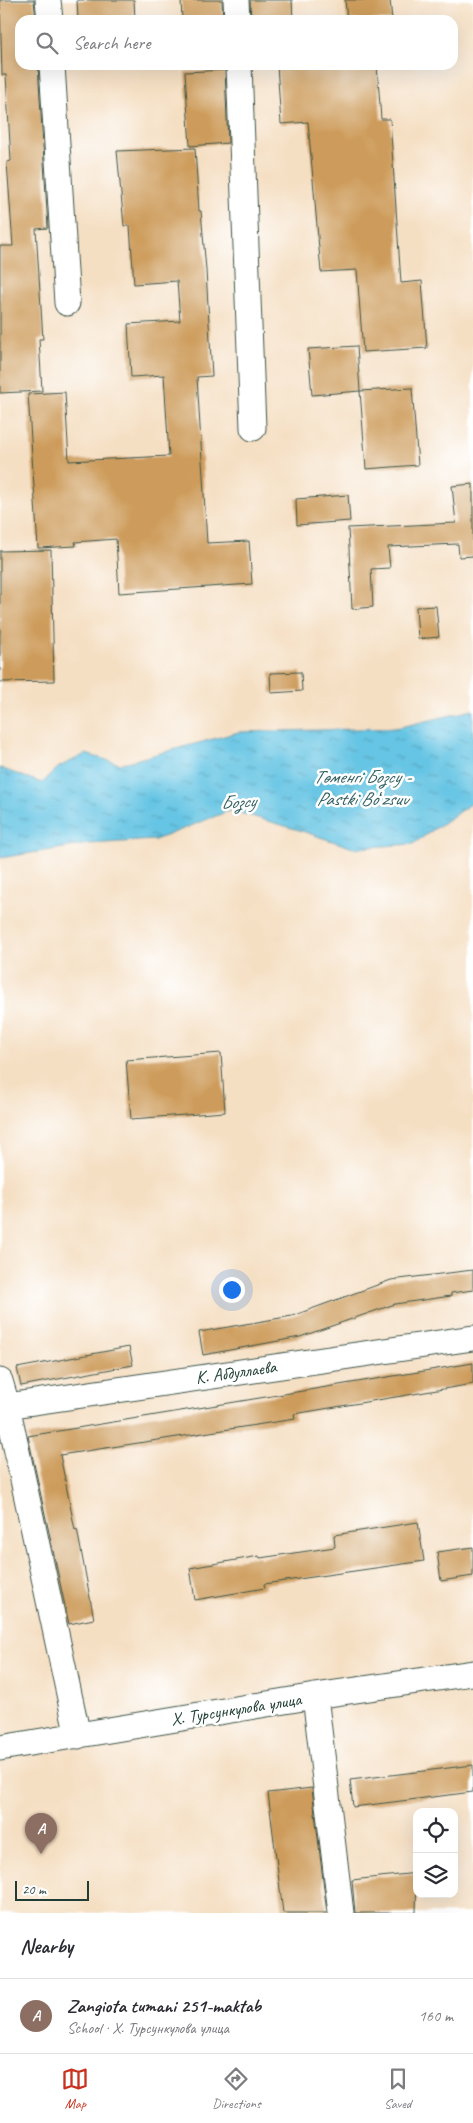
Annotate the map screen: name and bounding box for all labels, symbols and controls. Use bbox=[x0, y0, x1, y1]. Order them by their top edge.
search box bbox=[15, 15, 458, 70]
icon: search bbox=[33, 29, 61, 57]
text: Search here bbox=[73, 31, 150, 55]
water label: Төменгі Бозсу - Pastki Boʻzsuv bbox=[313, 765, 413, 811]
water label: Бозсу bbox=[220, 789, 259, 815]
your location bbox=[219, 1277, 245, 1303]
street label: К. Абдуллаева bbox=[194, 1355, 279, 1389]
street label: Х. Турсункулова улица bbox=[169, 1688, 304, 1730]
map controls bbox=[413, 1808, 458, 1898]
button: locate bbox=[413, 1808, 458, 1853]
pin: A bbox=[25, 1813, 57, 1854]
button: layers bbox=[413, 1853, 458, 1898]
scale bar bbox=[15, 1878, 89, 1901]
text: 20 m bbox=[22, 1881, 46, 1898]
text: Nearby bbox=[20, 1933, 73, 1959]
text: Zangiota tumani 251-maktab bbox=[67, 1994, 261, 2018]
text: A bbox=[32, 2006, 40, 2026]
text: 160 m bbox=[419, 2006, 453, 2026]
text: School · Х. Турсункулова улица bbox=[67, 2018, 229, 2038]
tab: Map bbox=[61, 2065, 89, 2112]
tab: Directions bbox=[212, 2065, 261, 2112]
tab: Saved bbox=[384, 2065, 412, 2112]

